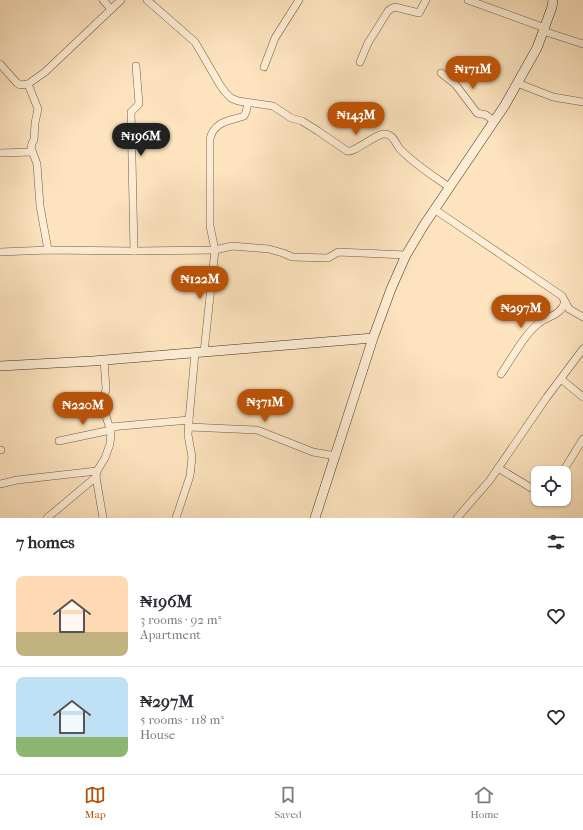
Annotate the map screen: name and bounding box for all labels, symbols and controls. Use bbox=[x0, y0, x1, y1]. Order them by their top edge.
pin: ₦171M bbox=[445, 56, 501, 90]
text: ₦171M bbox=[455, 61, 491, 76]
pin: ₦143M bbox=[328, 102, 384, 136]
text: ₦143M bbox=[337, 107, 375, 122]
pin: ₦196M bbox=[113, 123, 169, 157]
text: ₦196M bbox=[121, 128, 161, 143]
pin: ₦122M bbox=[172, 266, 228, 300]
text: ₦122M bbox=[180, 271, 220, 286]
pin: ₦297M bbox=[493, 295, 549, 329]
text: ₦297M bbox=[500, 300, 542, 315]
pin: ₦371M bbox=[237, 389, 293, 423]
pin: ₦220M bbox=[55, 392, 111, 426]
text: ₦371M bbox=[246, 394, 284, 409]
text: ₦220M bbox=[62, 397, 104, 412]
map controls bbox=[531, 466, 571, 506]
button: locate bbox=[531, 466, 571, 506]
icon: filters bbox=[545, 531, 567, 553]
text: 7 homes bbox=[16, 532, 75, 552]
text: ₦196M bbox=[140, 591, 192, 611]
icon: home bbox=[48, 592, 96, 640]
icon: heart bbox=[545, 605, 567, 627]
text: 3 rooms · 92 m² bbox=[140, 612, 221, 627]
text: Apartment bbox=[140, 627, 201, 642]
text: ₦297M bbox=[140, 691, 194, 711]
icon: home bbox=[48, 693, 96, 741]
icon: heart bbox=[545, 706, 567, 728]
text: 5 rooms · 118 m² bbox=[140, 712, 224, 727]
text: House bbox=[140, 727, 175, 742]
tab: Map bbox=[84, 784, 106, 821]
tab: Saved bbox=[275, 784, 302, 821]
tab: Home bbox=[470, 784, 499, 821]

